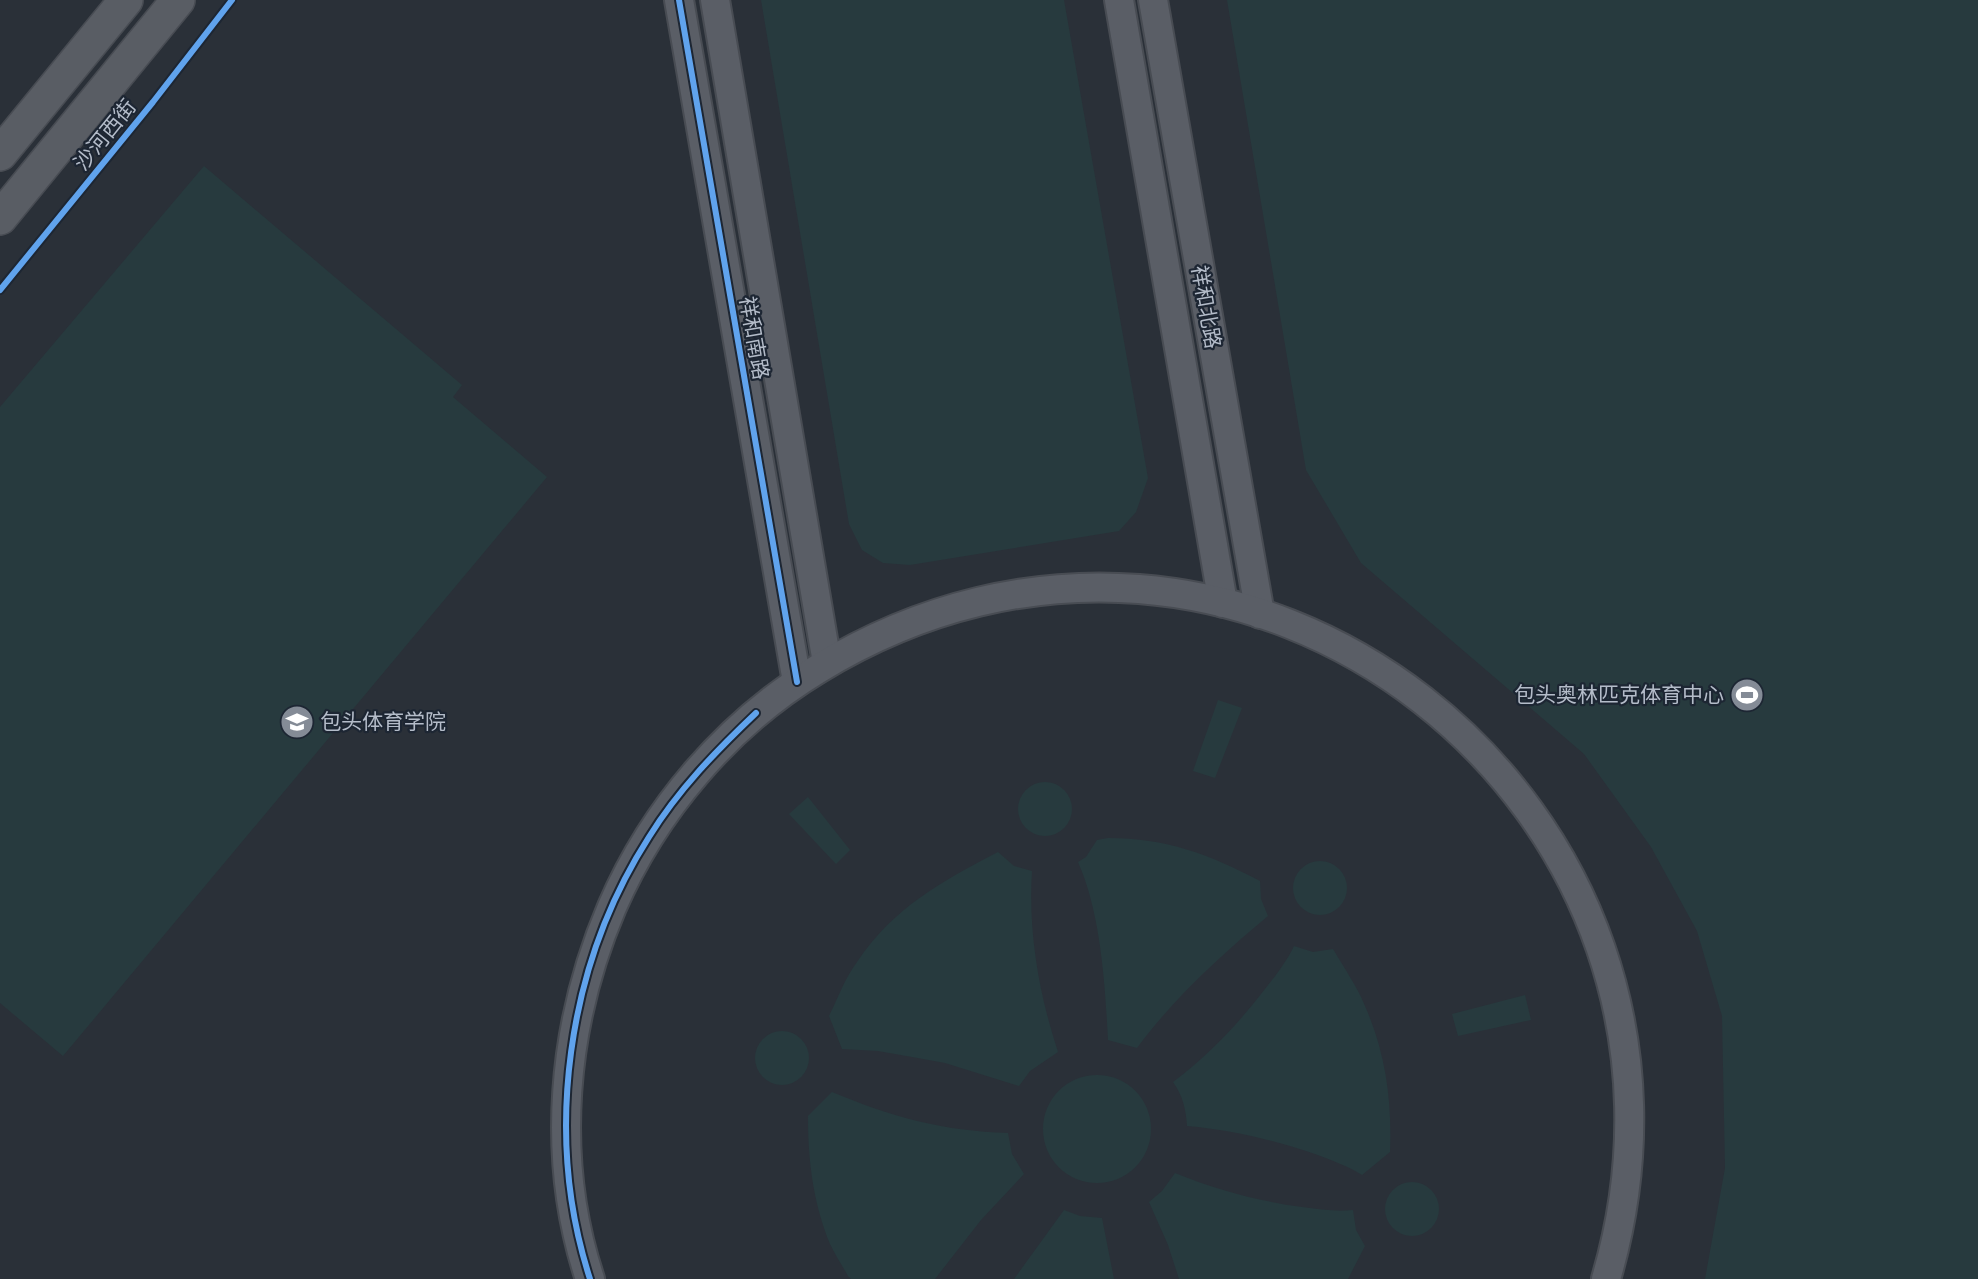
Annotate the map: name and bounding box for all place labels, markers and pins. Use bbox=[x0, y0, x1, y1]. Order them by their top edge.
sports icon: 包头奥林匹克体育中心 bbox=[1729, 677, 1765, 713]
place label: 包头奥林匹克体育中心 bbox=[1514, 682, 1724, 707]
school or university icon: 包头体育学院 bbox=[279, 704, 315, 740]
place label: 包头体育学院 bbox=[320, 709, 446, 734]

